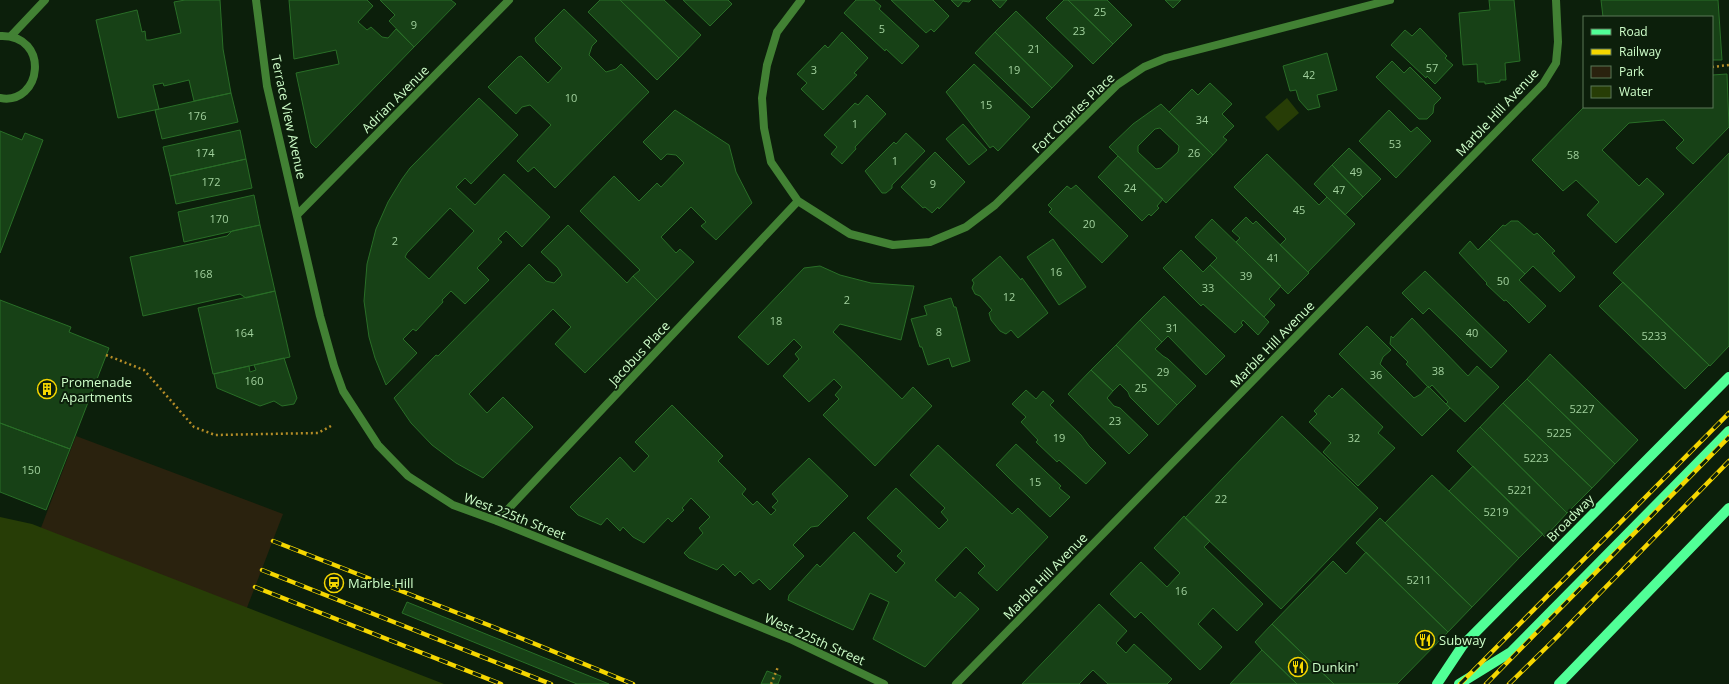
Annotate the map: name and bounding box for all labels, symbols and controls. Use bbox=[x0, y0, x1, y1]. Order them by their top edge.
house number: 25 bbox=[1094, 4, 1106, 19]
legend bbox=[1583, 16, 1713, 108]
house number: 9 bbox=[411, 17, 417, 32]
house number: 5 bbox=[879, 21, 885, 36]
house number: 23 bbox=[1073, 23, 1085, 38]
text: Road bbox=[1619, 23, 1648, 40]
house number: 21 bbox=[1028, 41, 1040, 56]
text: Railway bbox=[1619, 43, 1662, 60]
street label: Terrace View Avenue bbox=[267, 53, 311, 181]
house number: 57 bbox=[1426, 60, 1438, 75]
street label: Adrian Avenue bbox=[357, 61, 433, 137]
house number: 3 bbox=[811, 62, 817, 77]
house number: 19 bbox=[1008, 62, 1020, 77]
text: Park bbox=[1619, 63, 1645, 80]
street label: Marble Hill Avenue bbox=[1451, 64, 1543, 160]
house number: 42 bbox=[1303, 67, 1315, 82]
street label: Fort Charles Place bbox=[1028, 69, 1118, 157]
text: Water bbox=[1619, 83, 1653, 100]
house number: 10 bbox=[565, 90, 577, 105]
house number: 15 bbox=[980, 97, 992, 112]
house number: 176 bbox=[188, 108, 206, 123]
house number: 34 bbox=[1196, 112, 1209, 127]
house number: 1 bbox=[852, 116, 858, 131]
house number: 53 bbox=[1389, 136, 1401, 151]
house number: 174 bbox=[196, 145, 215, 160]
house number: 26 bbox=[1188, 145, 1200, 160]
house number: 58 bbox=[1567, 147, 1579, 162]
house number: 1 bbox=[892, 153, 898, 168]
house number: 49 bbox=[1350, 164, 1362, 179]
house number: 172 bbox=[202, 174, 220, 189]
house number: 9 bbox=[930, 176, 936, 191]
house number: 24 bbox=[1124, 180, 1137, 195]
house number: 47 bbox=[1333, 182, 1345, 197]
house number: 45 bbox=[1293, 202, 1305, 217]
house number: 170 bbox=[210, 211, 228, 226]
house number: 20 bbox=[1083, 216, 1095, 231]
house number: 2 bbox=[392, 233, 398, 248]
house number: 41 bbox=[1267, 250, 1279, 265]
house number: 16 bbox=[1050, 264, 1062, 279]
house number: 168 bbox=[194, 266, 212, 281]
house number: 39 bbox=[1240, 268, 1252, 283]
house number: 50 bbox=[1497, 273, 1509, 288]
house number: 33 bbox=[1202, 280, 1214, 295]
house number: 12 bbox=[1003, 289, 1015, 304]
house number: 2 bbox=[844, 292, 850, 307]
street label: Marble Hill Avenue bbox=[1226, 297, 1318, 391]
house number: 18 bbox=[770, 313, 782, 328]
street label: Jacobus Place bbox=[603, 317, 674, 391]
house number: 31 bbox=[1166, 320, 1178, 335]
house number: 8 bbox=[936, 324, 942, 339]
house number: 164 bbox=[235, 325, 254, 340]
house number: 40 bbox=[1466, 325, 1478, 340]
house number: 5233 bbox=[1641, 328, 1667, 343]
house number: 38 bbox=[1432, 363, 1444, 378]
house number: 29 bbox=[1157, 364, 1169, 379]
house number: 36 bbox=[1370, 367, 1382, 382]
place label: Promenade Apartments bbox=[61, 373, 132, 406]
house number: 160 bbox=[245, 373, 263, 388]
building icon: Promenade Apartments bbox=[36, 378, 58, 400]
house number: 25 bbox=[1135, 380, 1147, 395]
house number: 5227 bbox=[1569, 401, 1595, 416]
house number: 23 bbox=[1109, 413, 1121, 428]
house number: 5225 bbox=[1546, 425, 1572, 440]
house number: 19 bbox=[1053, 430, 1065, 445]
house number: 32 bbox=[1348, 430, 1360, 445]
house number: 5223 bbox=[1523, 450, 1549, 465]
house number: 150 bbox=[22, 462, 40, 477]
house number: 15 bbox=[1029, 474, 1041, 489]
house number: 5221 bbox=[1507, 482, 1533, 497]
street label: West 225th Street bbox=[461, 488, 569, 544]
street label: Broadway bbox=[1542, 490, 1598, 546]
house number: 22 bbox=[1215, 491, 1227, 506]
house number: 5219 bbox=[1483, 504, 1509, 519]
street label: Marble Hill Avenue bbox=[999, 529, 1091, 623]
station icon: Marble Hill bbox=[323, 572, 345, 594]
house number: 5211 bbox=[1406, 572, 1432, 587]
place label: Marble Hill bbox=[348, 574, 414, 592]
house number: 16 bbox=[1175, 583, 1187, 598]
street label: West 225th Street bbox=[762, 609, 868, 669]
restaurant icon: Subway bbox=[1414, 629, 1436, 651]
place label: Subway bbox=[1439, 631, 1486, 649]
restaurant icon: Dunkin' bbox=[1287, 656, 1309, 678]
place label: Dunkin' bbox=[1312, 658, 1358, 676]

